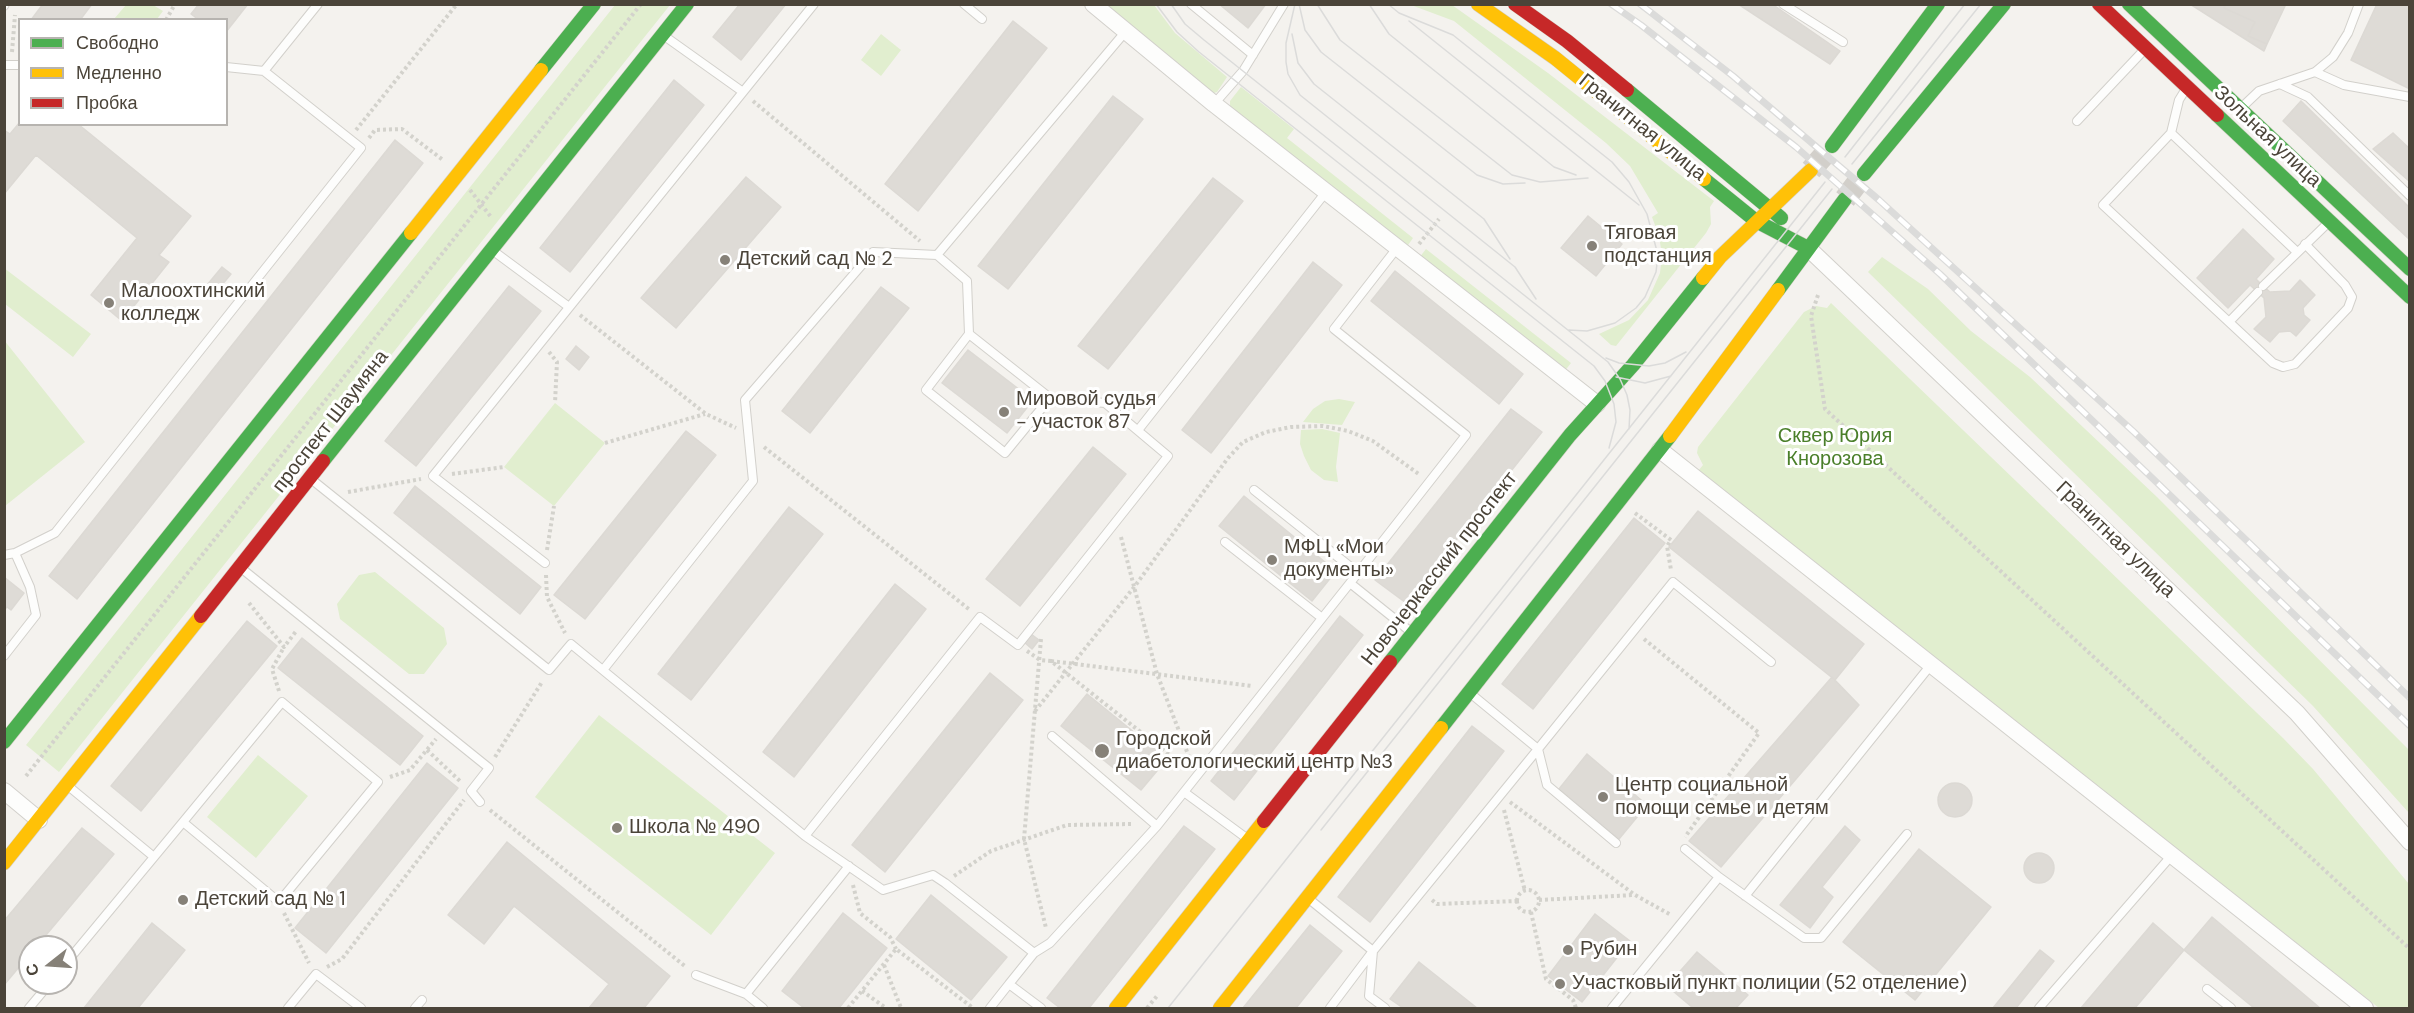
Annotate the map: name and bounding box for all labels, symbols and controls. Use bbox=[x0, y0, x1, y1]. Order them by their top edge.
legend bbox=[18, 18, 228, 126]
text: Свободно bbox=[76, 31, 159, 55]
text: Медленно bbox=[76, 61, 162, 85]
street label: Гранитная улица bbox=[1574, 69, 1710, 187]
street label: Зольная улица bbox=[2208, 81, 2326, 193]
text: Пробка bbox=[76, 91, 138, 115]
place label: Тяговая подстанция bbox=[1604, 222, 1712, 269]
marker: Тяговая подстанция bbox=[1585, 239, 1599, 253]
place label: Детский сад № 2 bbox=[737, 248, 893, 272]
marker: Детский сад № 2 bbox=[718, 253, 732, 267]
place label: Малоохтинский колледж bbox=[121, 280, 265, 327]
marker: Малоохтинский колледж bbox=[102, 296, 116, 310]
street label: проспект Шаумяна bbox=[268, 346, 394, 498]
place label: Мировой судья - участок 87 bbox=[1016, 388, 1156, 435]
marker: Мировой судья - участок 87 bbox=[997, 405, 1011, 419]
park label: Сквер Юрия Кнорозова bbox=[1778, 425, 1892, 472]
street label: Новочеркасский проспект bbox=[1357, 467, 1523, 671]
street label: Гранитная улица bbox=[2050, 477, 2180, 603]
place label: МФЦ «Мои документы» bbox=[1284, 536, 1394, 583]
marker: МФЦ «Мои документы» bbox=[1265, 553, 1279, 567]
place label: Городской диабетологический центр №3 bbox=[1116, 728, 1393, 775]
marker: Городской диабетологический центр №3 bbox=[1093, 742, 1111, 760]
place label: Центр социальной помощи семье и детям bbox=[1615, 774, 1829, 821]
marker: Центр социальной помощи семье и детям bbox=[1596, 790, 1610, 804]
place label: Школа № 490 bbox=[629, 816, 760, 840]
marker: Школа № 490 bbox=[610, 821, 624, 835]
place label: Детский сад № 1 bbox=[195, 888, 345, 912]
marker: Детский сад № 1 bbox=[176, 893, 190, 907]
north arrow bbox=[18, 935, 78, 995]
place label: Рубин bbox=[1580, 938, 1637, 962]
marker: Рубин bbox=[1561, 943, 1575, 957]
text: С bbox=[20, 961, 44, 978]
place label: Участковый пункт полиции (52 отделение) bbox=[1572, 972, 1967, 996]
marker: Участковый пункт полиции (52 отделение) bbox=[1553, 977, 1567, 991]

